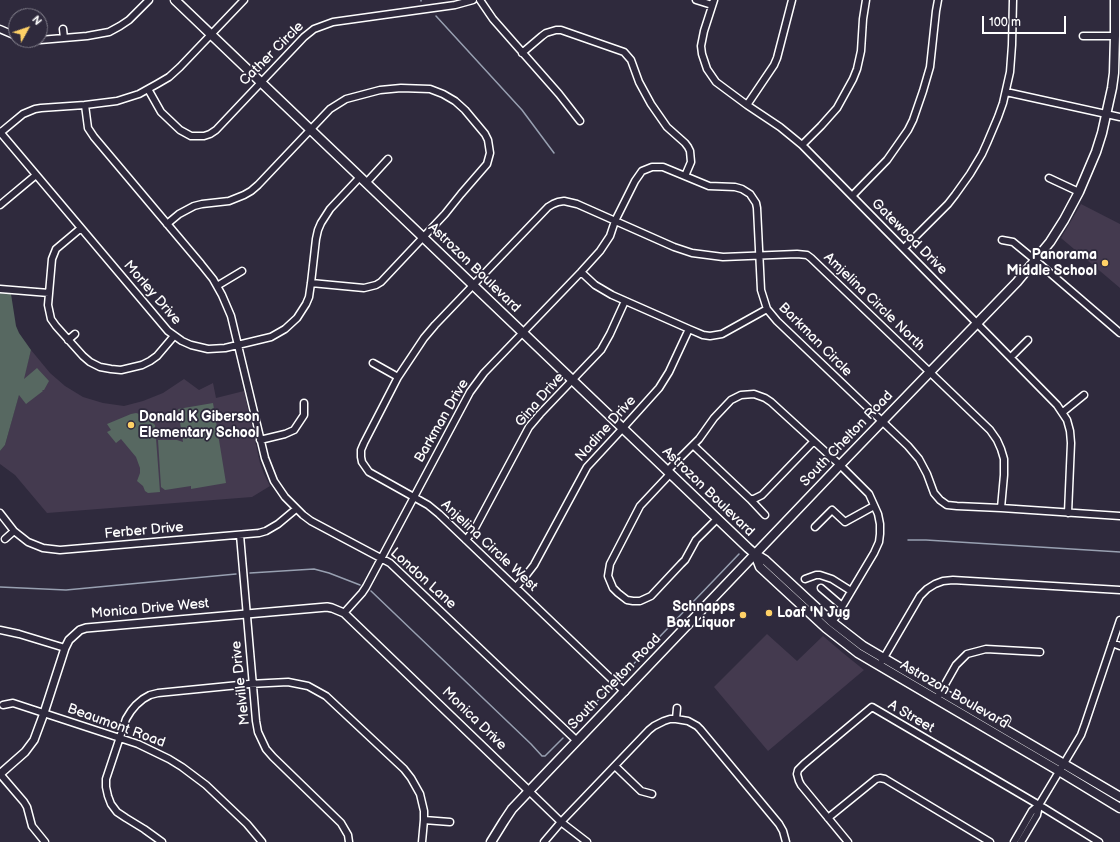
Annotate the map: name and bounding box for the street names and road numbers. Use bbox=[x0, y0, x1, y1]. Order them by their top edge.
street label: Cather Circle bbox=[236, 18, 308, 90]
street label: Gatewood Drive bbox=[868, 196, 950, 278]
street label: Astrozon Boulevard bbox=[424, 220, 524, 316]
street label: Amjelina Circle North bbox=[820, 249, 928, 355]
street label: Morley Drive bbox=[120, 258, 184, 328]
street label: Barkman Circle bbox=[775, 300, 855, 380]
street label: Gina Drive bbox=[512, 369, 568, 431]
street label: Barkman Drive bbox=[411, 376, 473, 466]
street label: South Chelton Road bbox=[797, 388, 897, 490]
street label: Nadine Drive bbox=[572, 393, 640, 465]
street label: Astrozon Boulevard bbox=[658, 444, 758, 540]
street label: Anjelina Circle West bbox=[437, 497, 541, 595]
street label: Ferber Drive bbox=[104, 519, 184, 543]
street label: London Lane bbox=[387, 545, 459, 613]
street label: Monica Drive West bbox=[90, 595, 210, 623]
street label: South Chelton Road bbox=[565, 631, 665, 733]
street label: Melville Drive bbox=[228, 640, 254, 726]
street label: Astrozon Boulevard bbox=[897, 657, 1011, 733]
street label: Monica Drive bbox=[438, 684, 510, 754]
street label: A Street bbox=[885, 697, 937, 737]
street label: Beaumont Road bbox=[65, 700, 167, 752]

